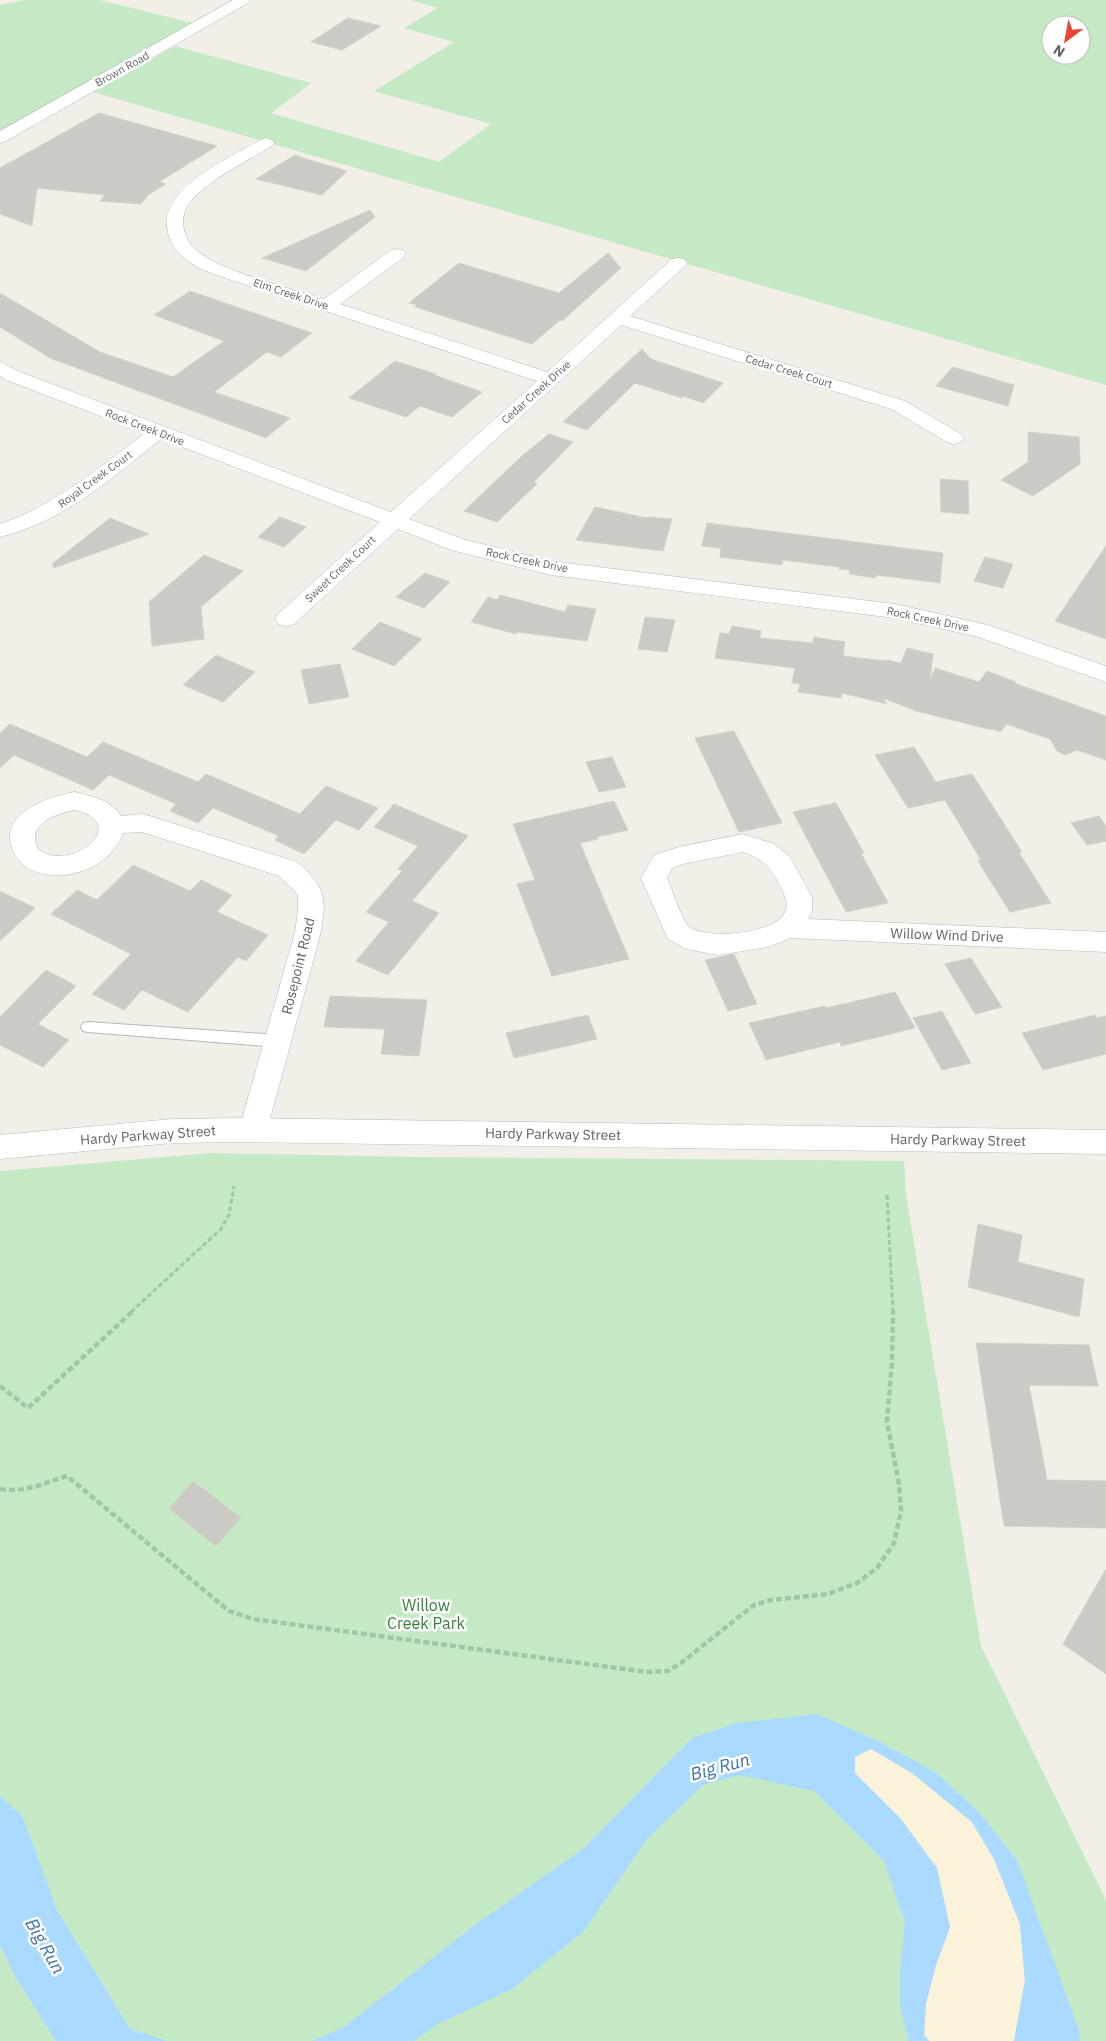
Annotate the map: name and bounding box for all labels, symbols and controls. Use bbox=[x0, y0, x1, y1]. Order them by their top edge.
north arrow bbox=[1041, 15, 1091, 65]
text: N bbox=[1050, 41, 1068, 61]
street label: Brown Road bbox=[92, 48, 152, 90]
street label: Elm Creek Drive bbox=[252, 275, 330, 313]
street label: Cedar Creek Court bbox=[744, 351, 834, 391]
street label: Cedar Creek Drive bbox=[498, 357, 574, 427]
street label: Rock Creek Drive bbox=[103, 405, 187, 449]
street label: Royal Creek Court bbox=[55, 447, 135, 511]
street label: Sweet Creek Court bbox=[302, 532, 378, 605]
street label: Rock Creek Drive bbox=[485, 544, 569, 576]
street label: Rock Creek Drive bbox=[886, 603, 970, 635]
street label: Rosepoint Road bbox=[277, 916, 319, 1016]
street label: Willow Wind Drive bbox=[890, 924, 1004, 946]
street label: Hardy Parkway Street bbox=[80, 1121, 216, 1149]
street label: Hardy Parkway Street bbox=[485, 1124, 621, 1144]
street label: Hardy Parkway Street bbox=[890, 1130, 1026, 1150]
park label: Willow Creek Park bbox=[387, 1595, 466, 1633]
water label: Big Run bbox=[688, 1748, 752, 1785]
water label: Big Run bbox=[20, 1914, 71, 1978]

